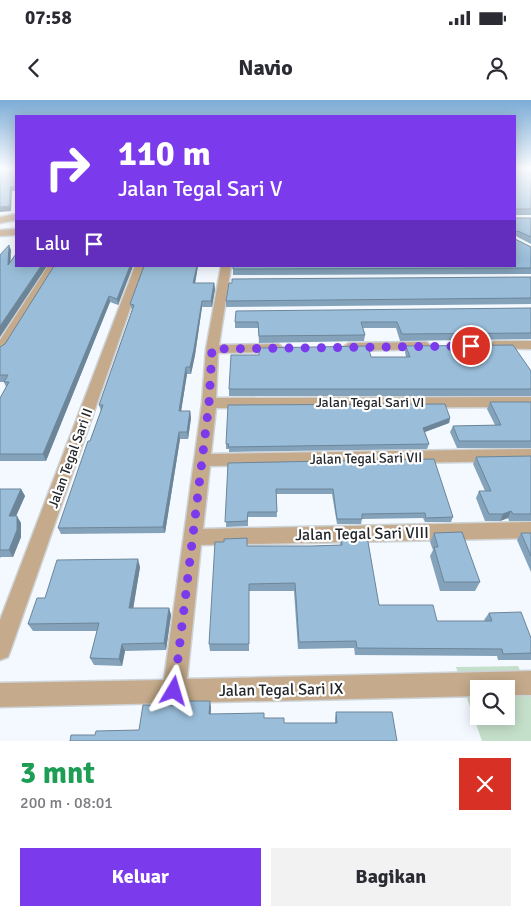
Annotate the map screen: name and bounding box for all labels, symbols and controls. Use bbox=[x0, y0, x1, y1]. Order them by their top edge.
text: 07:58 bbox=[25, 6, 72, 30]
icon: back bbox=[20, 54, 48, 82]
text: Navio bbox=[238, 54, 293, 81]
icon: person bbox=[483, 54, 511, 82]
text: 110 m bbox=[118, 132, 211, 175]
icon: right bbox=[35, 135, 100, 200]
text: Jalan Tegal Sari V bbox=[118, 175, 282, 202]
icon: arrive bbox=[80, 230, 108, 258]
text: Lalu bbox=[35, 232, 70, 256]
pin bbox=[450, 325, 492, 367]
icon: arrive bbox=[457, 332, 485, 360]
street label: Jalan Tegal Sari VI bbox=[316, 394, 424, 411]
street label: Jalan Tegal Sari II bbox=[45, 406, 96, 510]
street label: Jalan Tegal Sari VII bbox=[309, 449, 423, 468]
street label: Jalan Tegal Sari VIII bbox=[295, 523, 429, 545]
position arrow bbox=[147, 664, 199, 716]
street label: Jalan Tegal Sari IX bbox=[219, 679, 344, 701]
map controls bbox=[470, 680, 515, 725]
button: search bbox=[470, 680, 515, 725]
text: 3 mnt bbox=[20, 755, 95, 792]
button: close bbox=[459, 758, 511, 810]
text: 200 m · 08:01 bbox=[20, 793, 113, 813]
button: Keluar bbox=[20, 848, 261, 906]
button: Bagikan bbox=[271, 848, 511, 906]

